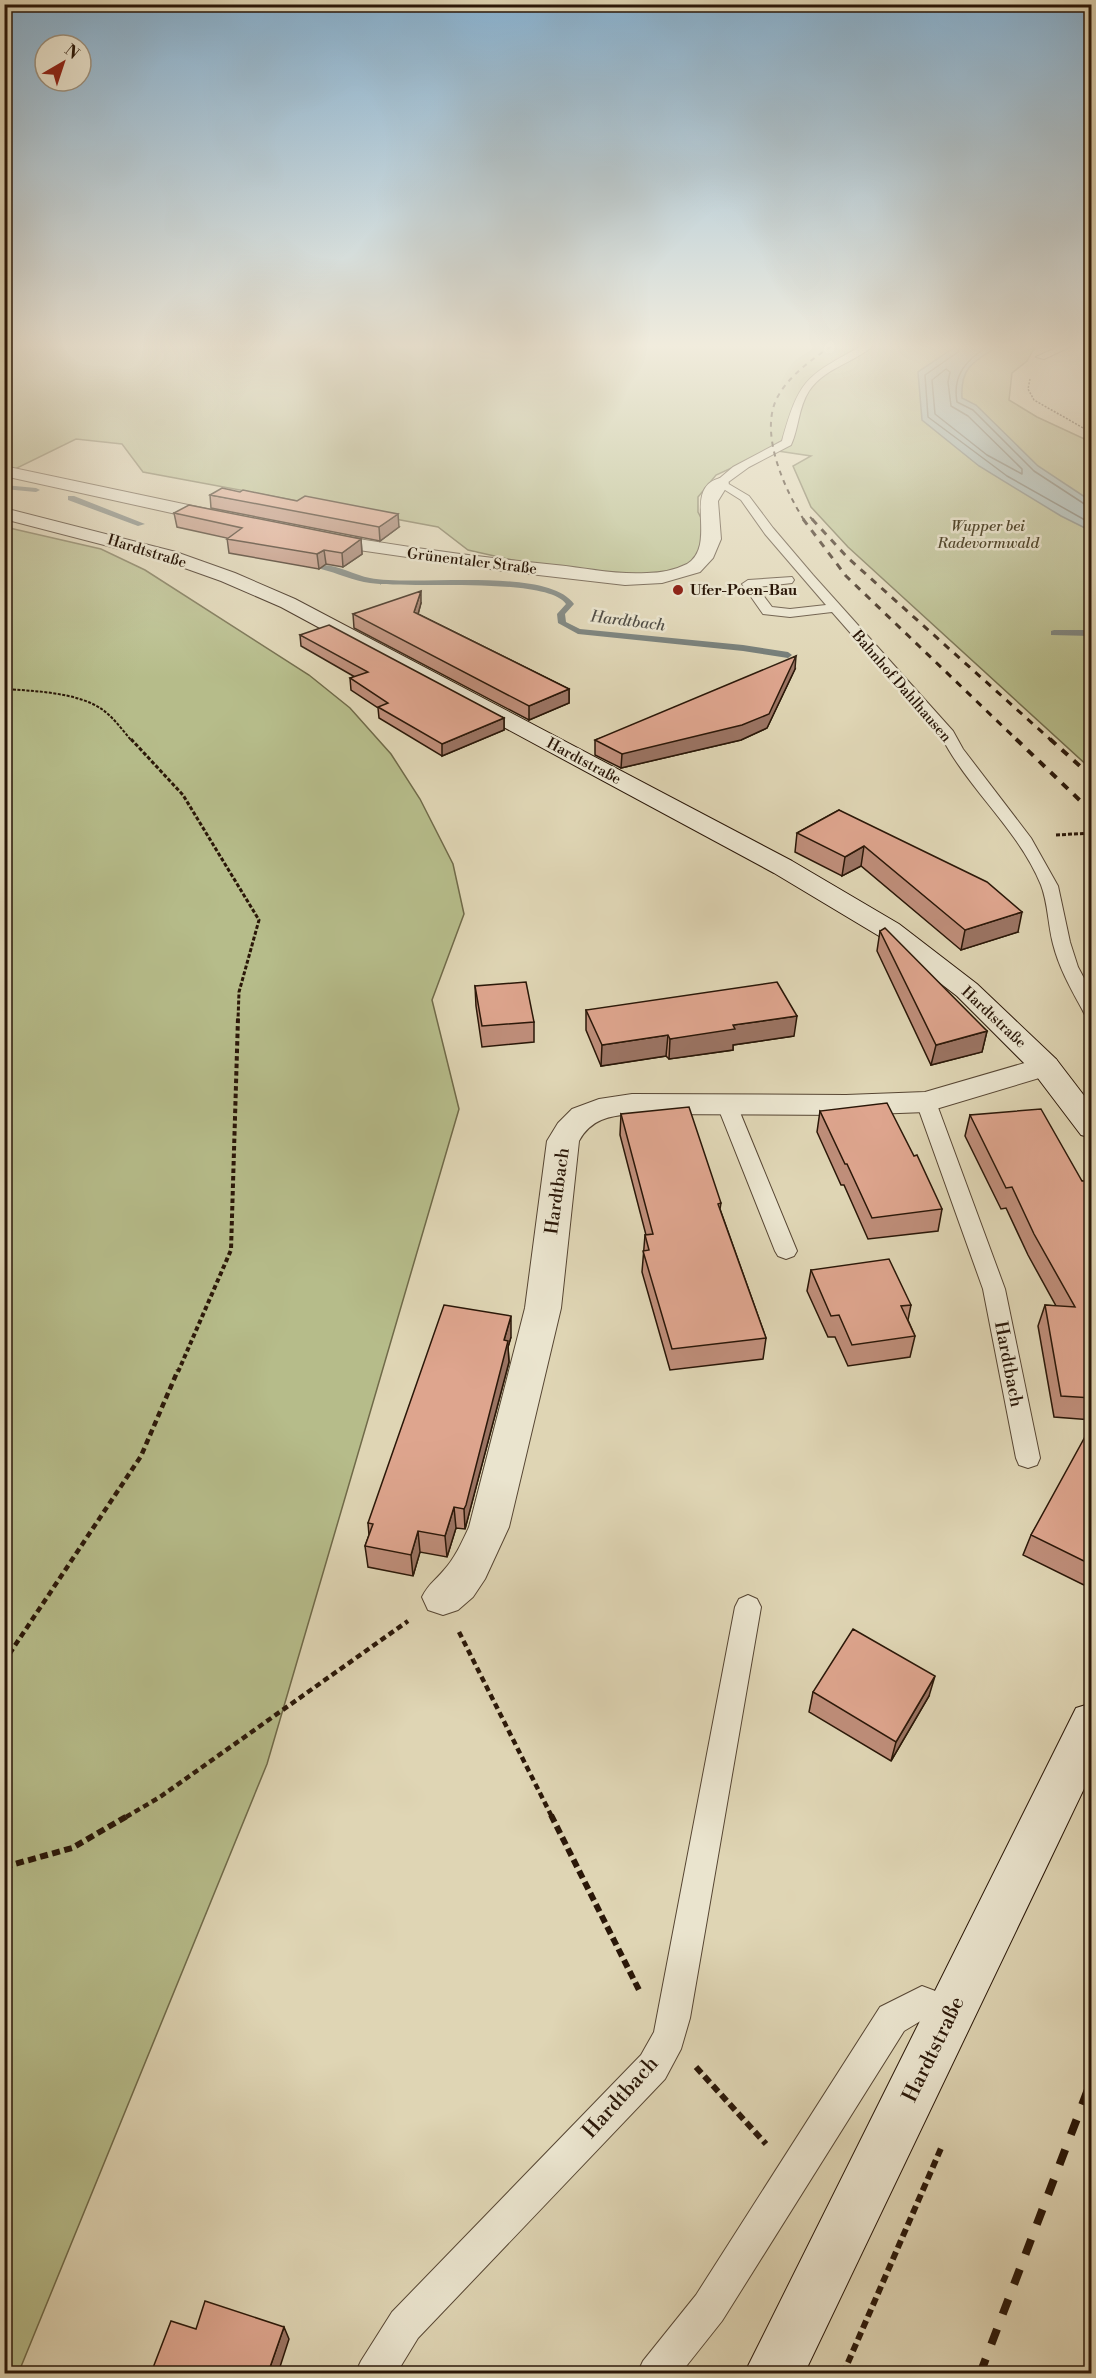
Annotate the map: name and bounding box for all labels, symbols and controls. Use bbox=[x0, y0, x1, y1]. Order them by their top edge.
north arrow bbox=[33, 33, 93, 93]
text: N bbox=[61, 40, 83, 64]
park label: Wupper bei Radevormwald bbox=[936, 517, 1039, 553]
street label: Hardtstraße bbox=[105, 530, 189, 573]
street label: Grünentaler Straße bbox=[406, 544, 538, 579]
place label: Ufer-Poen-Bau bbox=[690, 581, 798, 600]
marker: Ufer-Poen-Bau bbox=[671, 583, 685, 597]
water label: Hardtbach bbox=[588, 606, 667, 636]
street label: Bahnhof Dahlhausen bbox=[847, 626, 956, 746]
street label: Hardtstraße bbox=[543, 734, 624, 789]
street label: Hardtstraße bbox=[957, 983, 1030, 1052]
street label: Hardtbach bbox=[540, 1146, 575, 1236]
street label: Hardtbach bbox=[989, 1319, 1028, 1409]
street label: Hardtstraße bbox=[897, 1992, 971, 2107]
street label: Hardtbach bbox=[577, 2051, 665, 2144]

